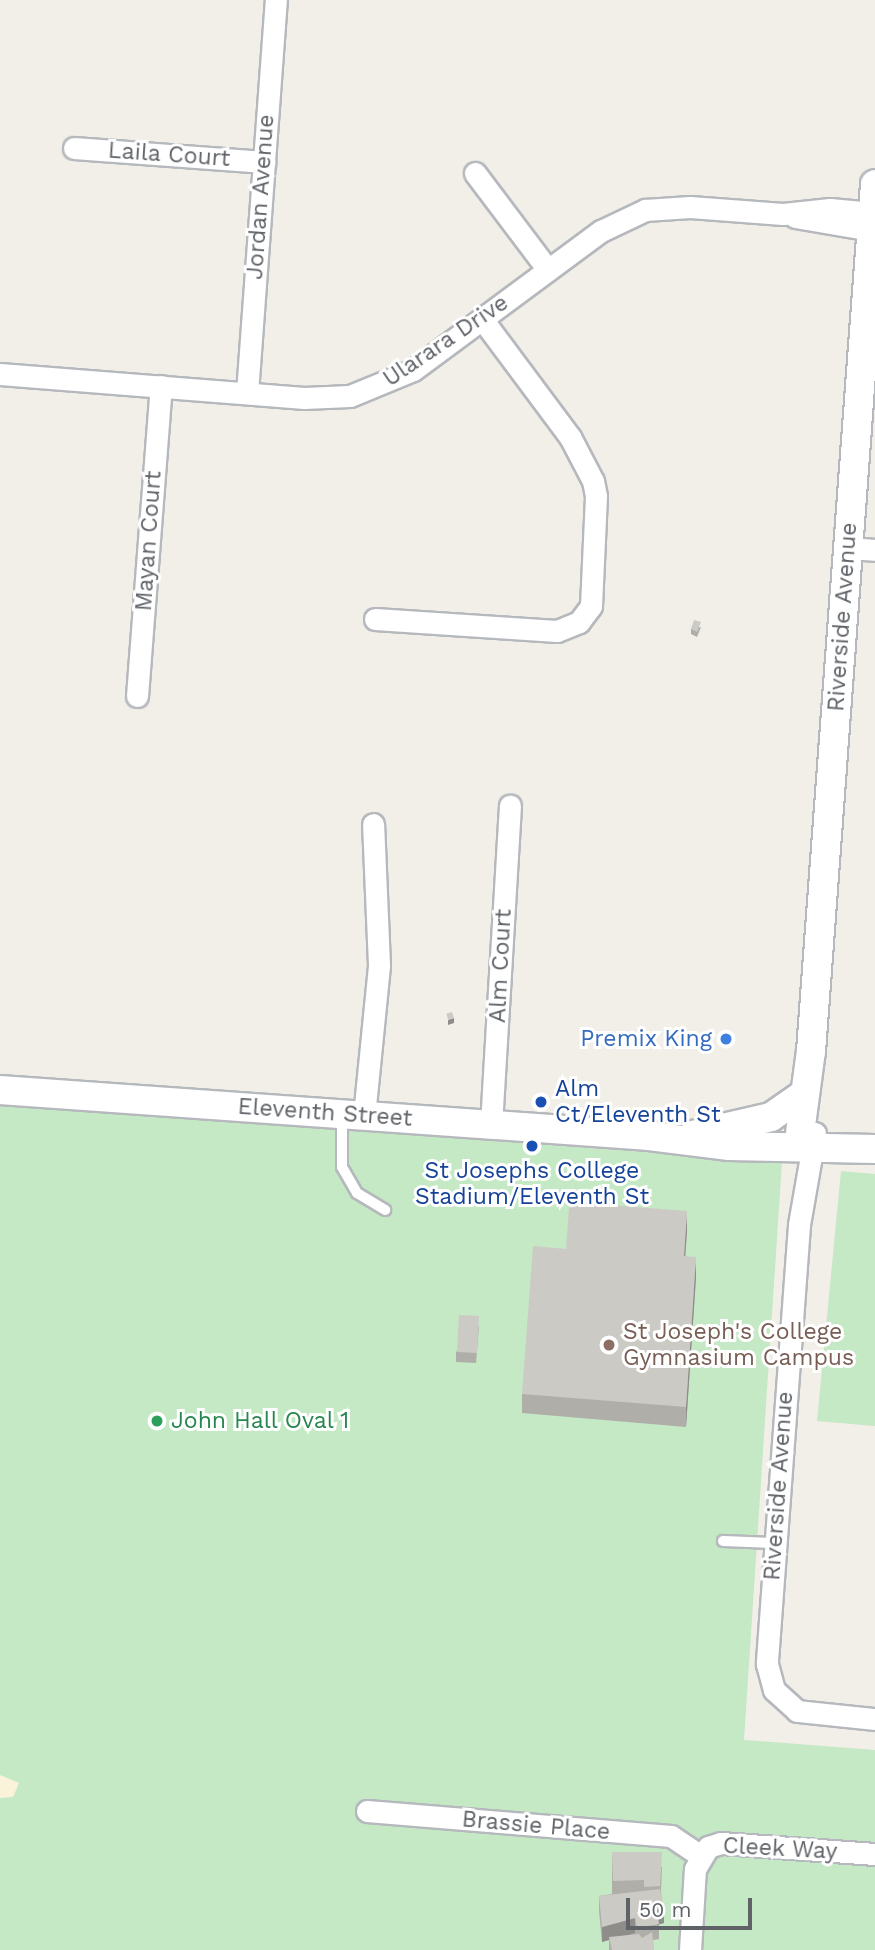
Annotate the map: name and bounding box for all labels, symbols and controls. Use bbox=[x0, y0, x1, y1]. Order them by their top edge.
street label: Jordan Avenue bbox=[241, 113, 281, 281]
street label: Laila Court bbox=[107, 137, 231, 173]
street label: Ularara Drive bbox=[378, 289, 514, 393]
street label: Mayan Court bbox=[130, 470, 168, 612]
street label: Riverside Avenue bbox=[823, 521, 863, 713]
street label: Alm Court bbox=[484, 908, 518, 1024]
place label: Premix King bbox=[580, 1025, 712, 1053]
marker: Premix King bbox=[718, 1031, 734, 1047]
place label: Alm Ct/Eleventh St bbox=[555, 1075, 721, 1129]
street label: Eleventh Street bbox=[237, 1093, 413, 1133]
marker: Alm Ct/Eleventh St bbox=[533, 1094, 549, 1110]
marker: St Josephs College Stadium/Eleventh St bbox=[524, 1138, 540, 1154]
place label: St Josephs College Stadium/Eleventh St bbox=[415, 1157, 649, 1211]
place label: St Joseph's College Gymnasium Campus bbox=[623, 1318, 854, 1372]
marker: St Joseph's College Gymnasium Campus bbox=[601, 1337, 617, 1353]
street label: Riverside Avenue bbox=[759, 1390, 799, 1582]
place label: John Hall Oval 1 bbox=[171, 1407, 351, 1435]
marker: John Hall Oval 1 bbox=[149, 1413, 165, 1429]
street label: Brassie Place bbox=[461, 1806, 611, 1846]
street label: Cleek Way bbox=[722, 1832, 838, 1866]
scale bar bbox=[630, 1884, 756, 1928]
text: 50 m bbox=[639, 1897, 691, 1922]

